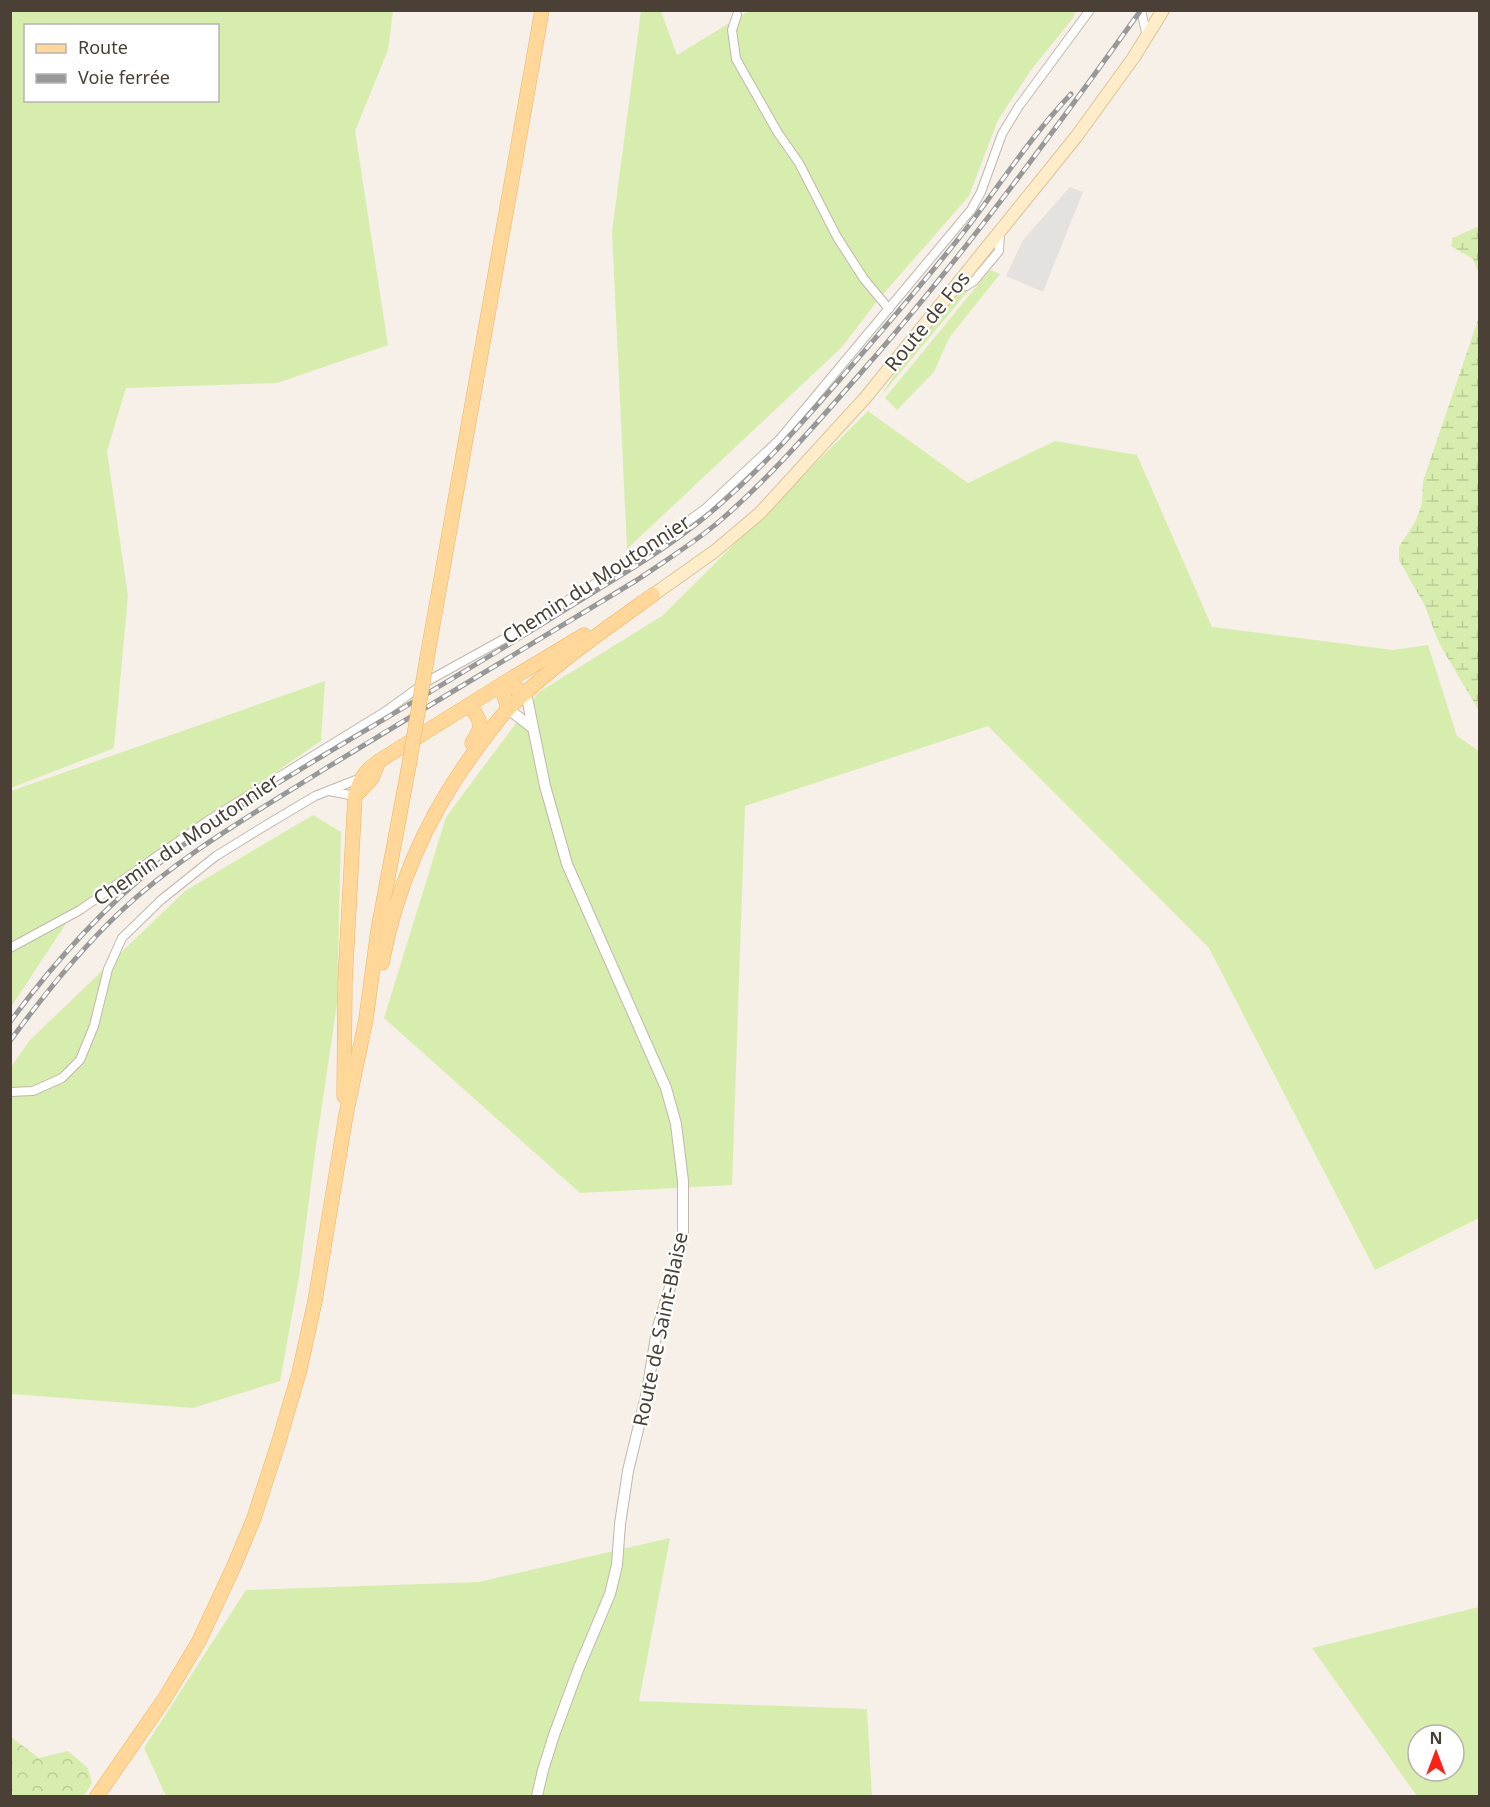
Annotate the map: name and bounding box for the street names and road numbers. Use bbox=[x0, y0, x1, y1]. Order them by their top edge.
street label: Route de Fos bbox=[878, 265, 976, 377]
street label: Chemin du Moutonnier bbox=[497, 508, 695, 650]
street label: Chemin du Moutonnier bbox=[88, 767, 284, 911]
street label: Route de Saint-Blaise bbox=[626, 1229, 694, 1429]

